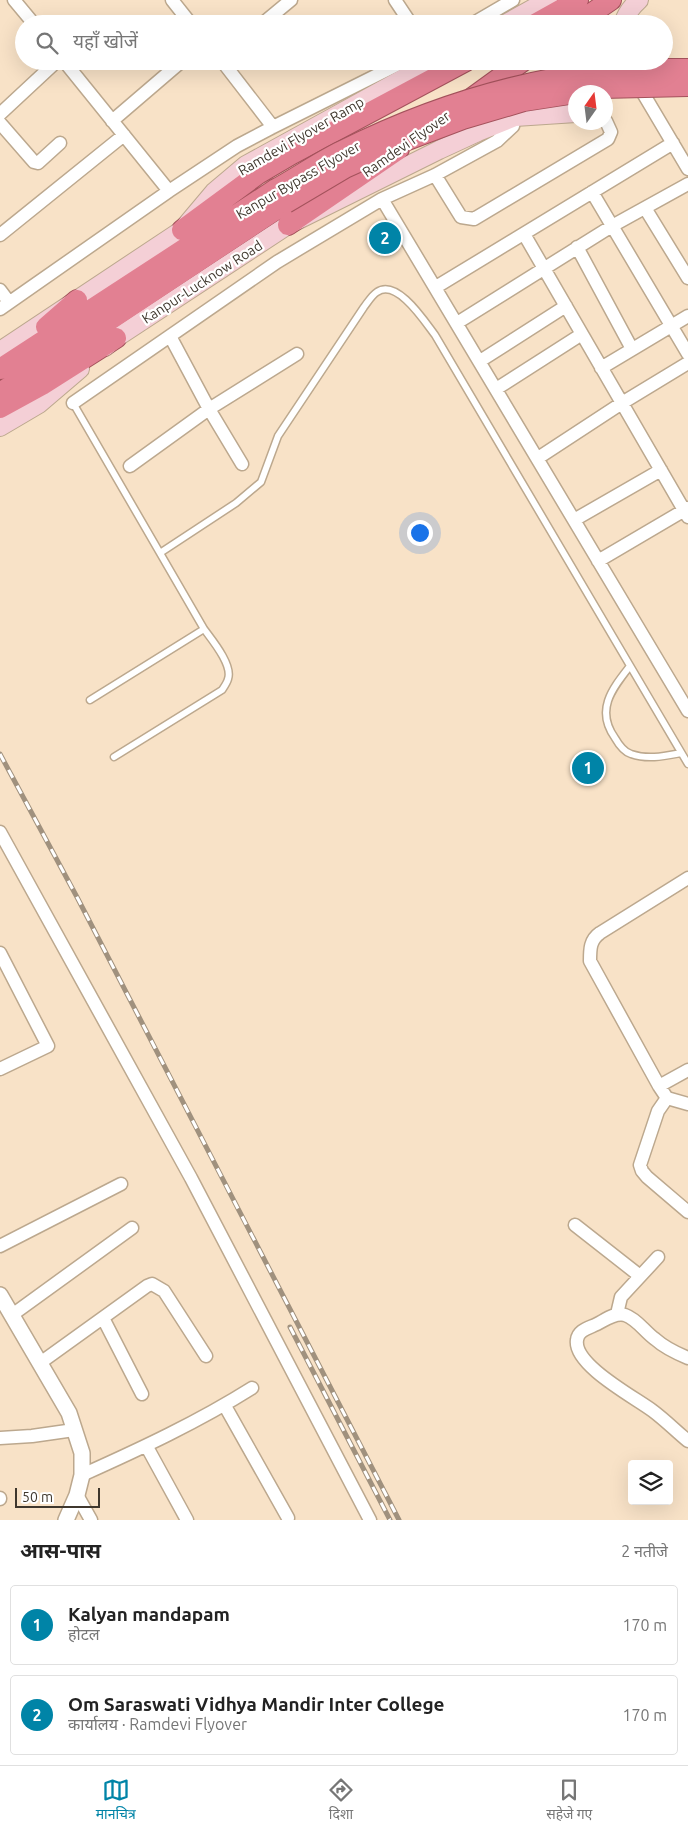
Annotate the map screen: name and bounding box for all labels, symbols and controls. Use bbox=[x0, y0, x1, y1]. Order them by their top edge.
search box bbox=[15, 15, 673, 70]
icon: search bbox=[33, 29, 61, 57]
text: यहाँ खोजें bbox=[73, 30, 138, 52]
north arrow bbox=[568, 85, 613, 130]
street label: Ramdevi Flyover Ramp bbox=[235, 93, 367, 179]
street label: Ramdevi Flyover bbox=[359, 107, 453, 180]
street label: Kanpur Bypass Flyover bbox=[233, 138, 363, 222]
pin: 2 bbox=[369, 219, 401, 257]
street label: Kanpur-Lucknow Road bbox=[139, 237, 265, 327]
your location bbox=[407, 520, 433, 546]
pin: 1 bbox=[572, 749, 604, 787]
map controls bbox=[628, 1460, 673, 1505]
button: layers bbox=[628, 1460, 673, 1505]
scale bar bbox=[15, 1485, 100, 1508]
text: 50 m bbox=[22, 1489, 53, 1505]
text: आस-पास bbox=[20, 1538, 101, 1562]
text: 2 नतीजे bbox=[621, 1542, 668, 1560]
text: Kalyan mandapam bbox=[68, 1603, 230, 1625]
text: 1 bbox=[32, 1616, 42, 1634]
text: 170 m bbox=[622, 1616, 667, 1634]
text: होटल bbox=[68, 1625, 100, 1643]
text: Om Saraswati Vidhya Mandir Inter College bbox=[68, 1693, 445, 1715]
text: 2 bbox=[32, 1706, 42, 1724]
text: 170 m bbox=[622, 1706, 667, 1724]
text: कार्यालय · Ramdevi Flyover bbox=[68, 1715, 247, 1733]
tab: मानचित्र bbox=[96, 1776, 136, 1825]
tab: दिशा bbox=[327, 1776, 355, 1825]
tab: सहेजे गए bbox=[546, 1776, 592, 1825]

